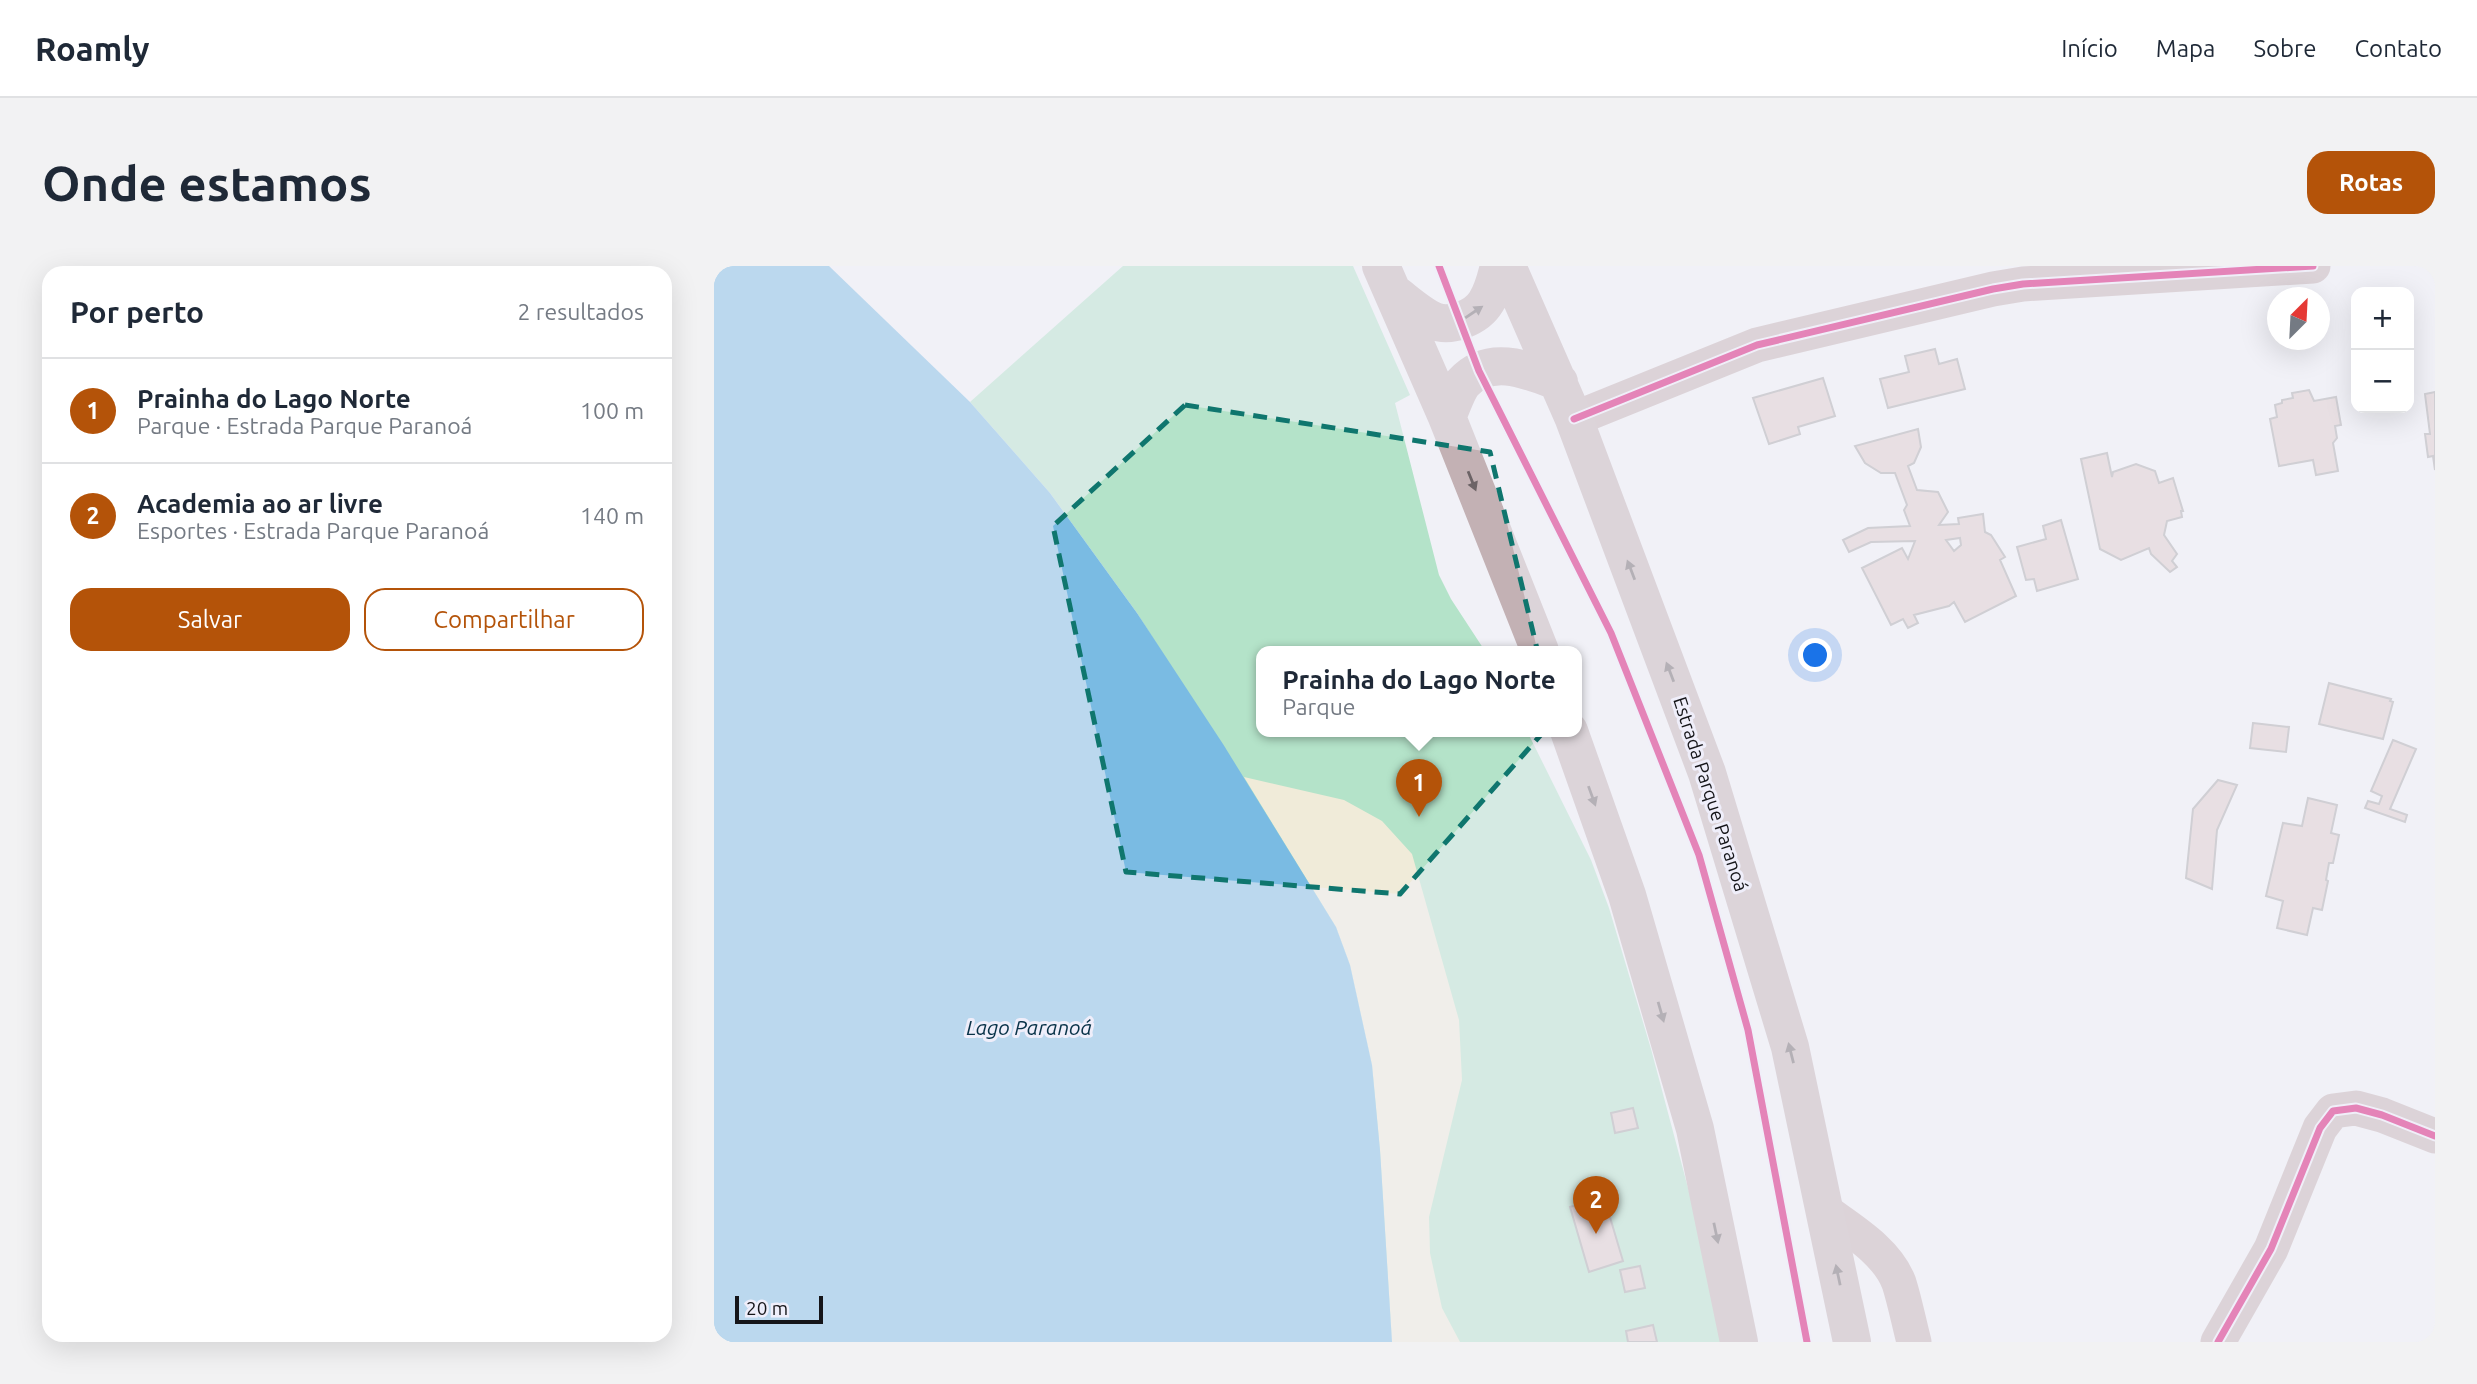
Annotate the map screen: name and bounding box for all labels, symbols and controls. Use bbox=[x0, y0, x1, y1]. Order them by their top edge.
text: Roamly bbox=[35, 30, 149, 67]
text: Início bbox=[2061, 35, 2118, 62]
text: Mapa bbox=[2156, 35, 2215, 62]
text: Sobre bbox=[2253, 35, 2316, 62]
text: Contato bbox=[2354, 35, 2442, 62]
button: Rotas bbox=[2307, 151, 2435, 214]
text: Onde estamos bbox=[42, 155, 372, 210]
north arrow bbox=[2267, 287, 2330, 350]
map controls bbox=[2351, 287, 2414, 413]
button: + bbox=[2351, 287, 2414, 350]
text: Por perto bbox=[70, 295, 204, 329]
text: 2 resultados bbox=[518, 299, 644, 324]
one-way arrow bbox=[1465, 305, 1483, 319]
button: − bbox=[2351, 350, 2414, 413]
text: Prainha do Lago Norte bbox=[137, 384, 411, 413]
text: 1 bbox=[87, 398, 99, 423]
text: 100 m bbox=[580, 398, 644, 423]
text: Parque · Estrada Parque Paranoá bbox=[137, 413, 472, 438]
one-way arrow bbox=[1467, 470, 1478, 491]
text: Academia ao ar livre bbox=[137, 489, 383, 518]
text: 2 bbox=[87, 503, 99, 528]
text: 140 m bbox=[580, 503, 644, 528]
text: Esportes · Estrada Parque Paranoá bbox=[137, 518, 489, 543]
one-way arrow bbox=[1626, 560, 1637, 581]
button: Salvar bbox=[70, 588, 350, 651]
button: Compartilhar bbox=[364, 588, 644, 651]
your location bbox=[1798, 638, 1832, 672]
popup bbox=[1256, 646, 1582, 737]
one-way arrow bbox=[1665, 662, 1676, 683]
text: Prainha do Lago Norte bbox=[1282, 665, 1556, 694]
text: Parque bbox=[1282, 694, 1356, 719]
street label: Estrada Parque Paranoá bbox=[1669, 694, 1753, 894]
pin: 1 bbox=[1396, 759, 1442, 817]
one-way arrow bbox=[1587, 785, 1598, 806]
one-way arrow bbox=[1657, 1002, 1667, 1023]
water label: Lago Paranoá bbox=[966, 1015, 1092, 1039]
one-way arrow bbox=[1785, 1042, 1796, 1064]
pin: 2 bbox=[1573, 1176, 1619, 1234]
one-way arrow bbox=[1711, 1222, 1722, 1244]
one-way arrow bbox=[1833, 1264, 1844, 1286]
scale bar bbox=[735, 1293, 822, 1325]
text: 20 m bbox=[746, 1297, 788, 1319]

